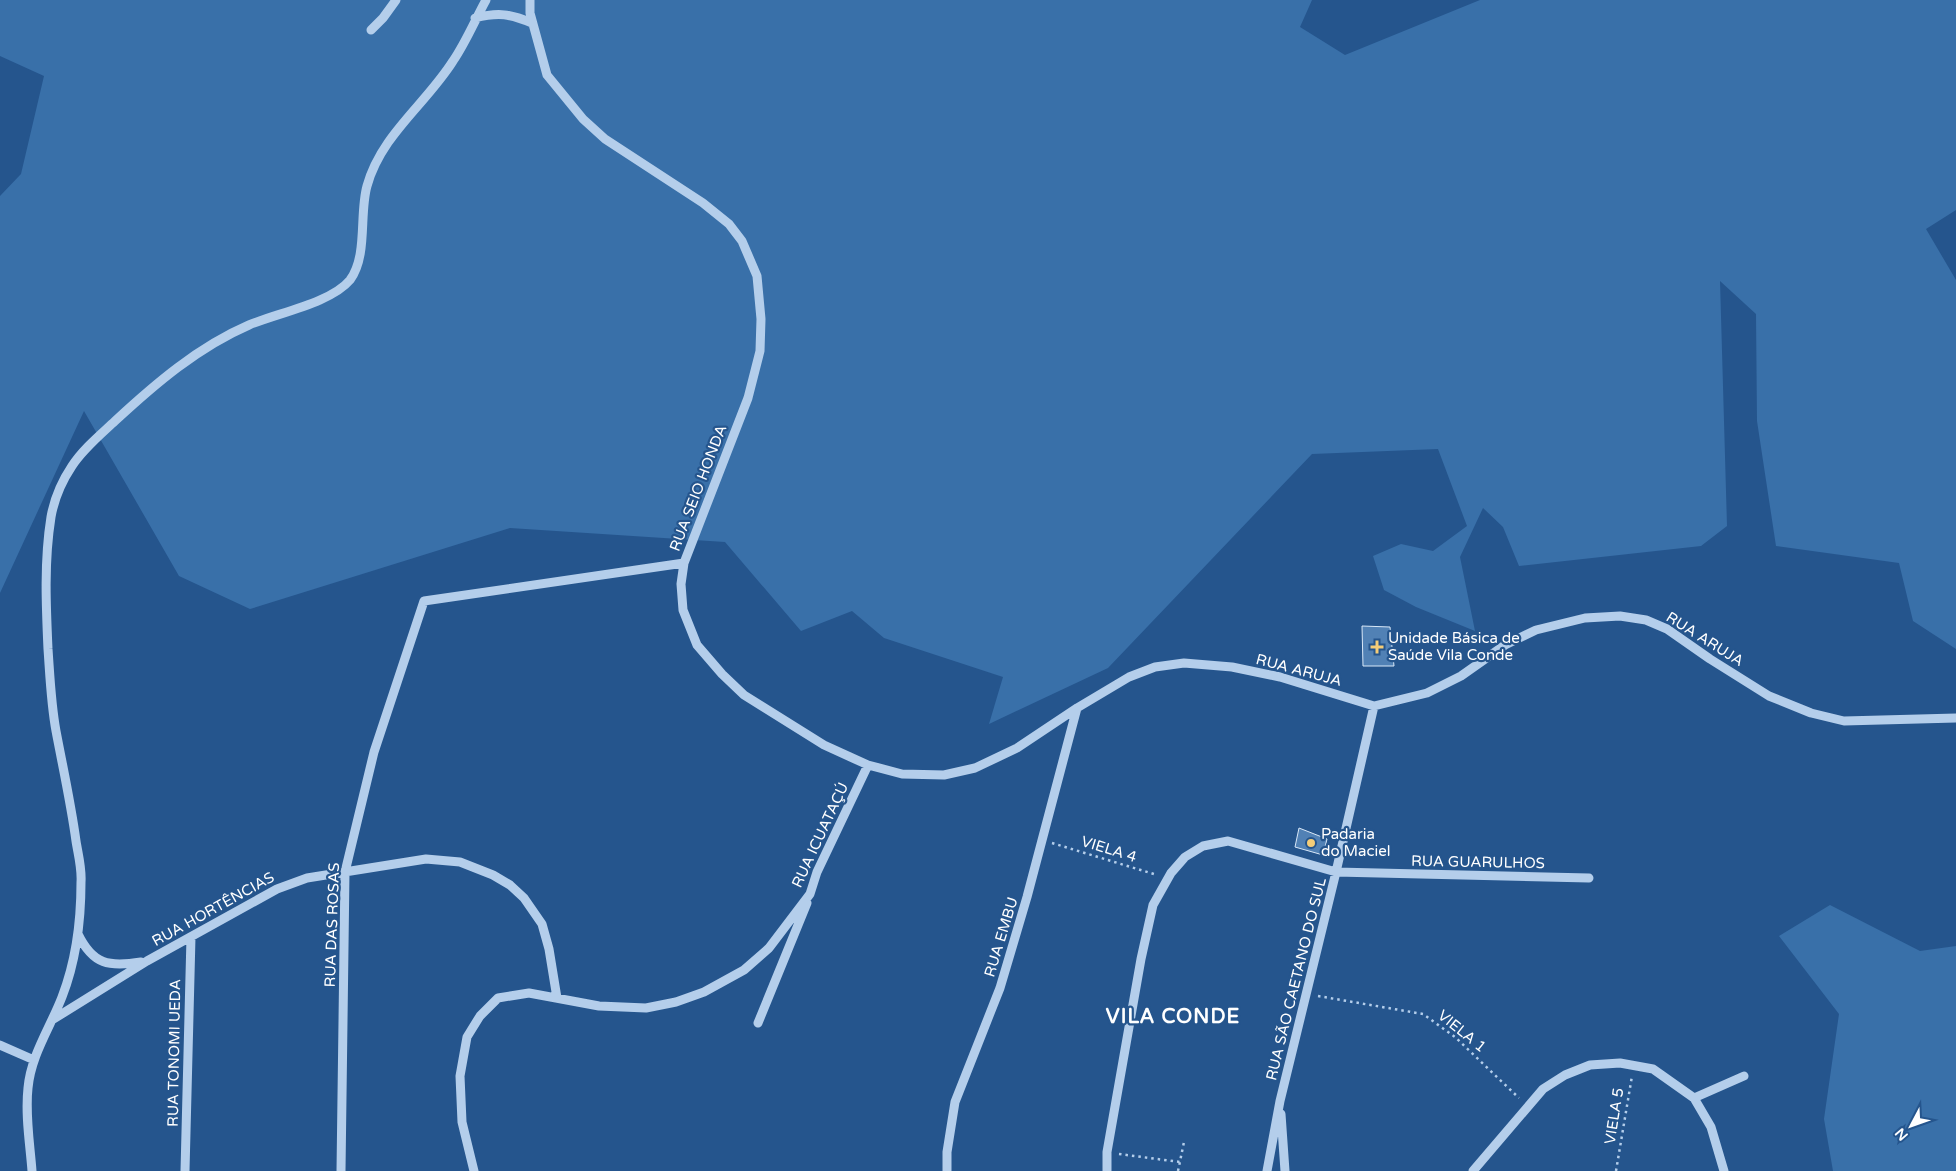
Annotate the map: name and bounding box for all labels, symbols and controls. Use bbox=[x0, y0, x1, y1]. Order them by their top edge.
street label: RUA SEIO HONDA bbox=[666, 422, 730, 554]
street label: RUA ARUJA bbox=[1663, 608, 1747, 670]
place label: Unidade Básica de Saúde Vila Conde bbox=[1388, 629, 1520, 664]
marker: Unidade Básica de Saúde Vila Conde bbox=[1370, 640, 1384, 654]
street label: RUA ARUJA bbox=[1254, 650, 1344, 690]
street label: RUA ICUATAÇÚ bbox=[788, 780, 852, 890]
place label: Padaria do Maciel bbox=[1321, 825, 1390, 860]
street label: VIELA 4 bbox=[1079, 832, 1139, 866]
marker: Padaria do Maciel bbox=[1305, 837, 1317, 849]
street label: RUA GUARULHOS bbox=[1411, 852, 1545, 872]
street label: RUA DAS ROSAS bbox=[321, 862, 343, 988]
street label: RUA HORTÊNCIAS bbox=[149, 868, 277, 950]
street label: RUA SÃO CAETANO DO SUL bbox=[1262, 875, 1330, 1082]
street label: RUA EMBU bbox=[980, 895, 1022, 979]
street label: RUA TONOMI UEDA bbox=[164, 979, 184, 1127]
district label: VILA CONDE bbox=[1106, 1005, 1240, 1029]
street label: VIELA 1 bbox=[1434, 1006, 1490, 1056]
street label: VIELA 5 bbox=[1601, 1086, 1627, 1146]
north arrow bbox=[1886, 1101, 1936, 1151]
text: N bbox=[1891, 1124, 1912, 1144]

